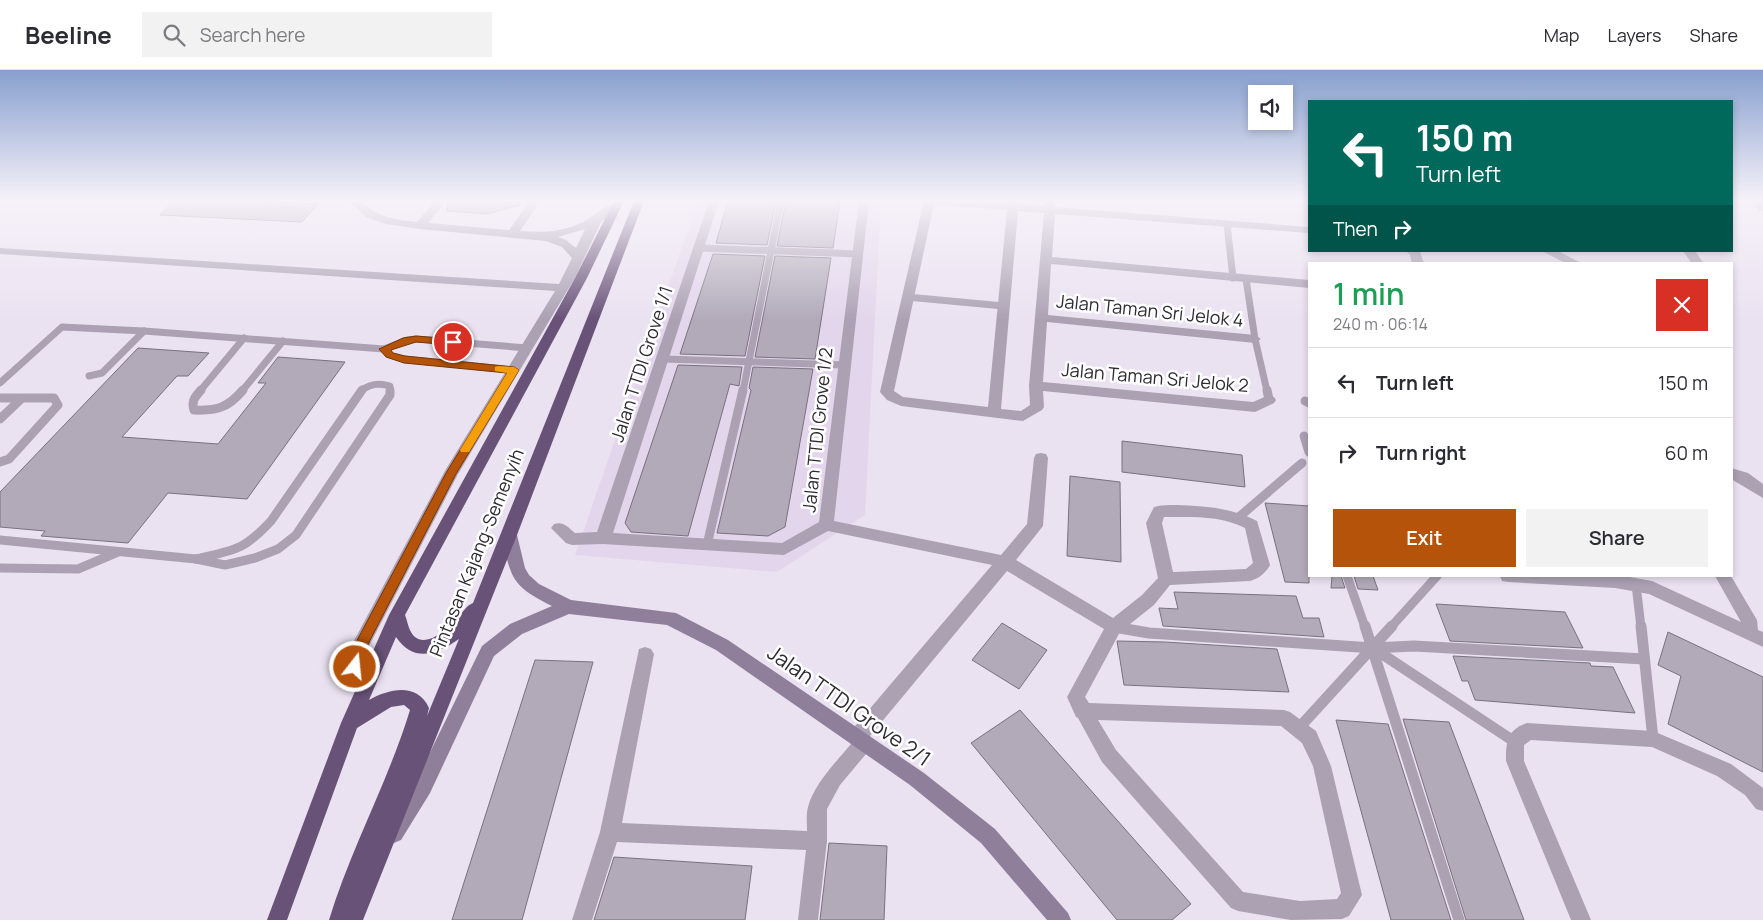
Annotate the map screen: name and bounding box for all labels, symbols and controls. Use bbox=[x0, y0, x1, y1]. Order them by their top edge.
search box bbox=[142, 12, 492, 57]
text: Beeline bbox=[25, 18, 112, 51]
icon: search bbox=[160, 21, 188, 49]
text: Search here bbox=[200, 22, 305, 48]
text: Map bbox=[1544, 23, 1579, 47]
text: Layers bbox=[1607, 23, 1661, 47]
text: Share bbox=[1689, 23, 1738, 47]
map controls bbox=[1248, 85, 1293, 130]
button: sound bbox=[1248, 85, 1293, 130]
text: 150 m bbox=[1416, 114, 1513, 162]
icon: left bbox=[1333, 120, 1398, 185]
text: Turn left bbox=[1416, 159, 1501, 189]
icon: right bbox=[1388, 215, 1416, 243]
text: Then bbox=[1333, 216, 1378, 242]
text: 1 min bbox=[1333, 273, 1405, 314]
button: close bbox=[1656, 279, 1708, 331]
street label: Jalan TTDI Grove 1/1 bbox=[605, 283, 678, 445]
street label: Jalan Taman Sri Jelok 4 bbox=[1055, 288, 1245, 332]
text: 240 m · 06:14 bbox=[1333, 313, 1428, 335]
pin bbox=[432, 321, 474, 363]
icon: arrive bbox=[439, 328, 467, 356]
street label: Jalan TTDI Grove 1/2 bbox=[796, 346, 838, 514]
street label: Jalan Taman Sri Jelok 2 bbox=[1061, 357, 1250, 397]
icon: left bbox=[1333, 369, 1361, 397]
text: Turn left bbox=[1376, 370, 1454, 396]
text: 150 m bbox=[1658, 370, 1708, 396]
icon: right bbox=[1333, 439, 1361, 467]
text: Turn right bbox=[1376, 440, 1466, 466]
text: 60 m bbox=[1665, 440, 1708, 466]
street label: Pintasan Kajang-Semenyih bbox=[423, 445, 529, 660]
button: Exit bbox=[1333, 509, 1516, 567]
button: Share bbox=[1526, 509, 1708, 567]
street label: Jalan TTDI Grove 2/1 bbox=[762, 638, 937, 772]
position arrow bbox=[328, 640, 380, 692]

